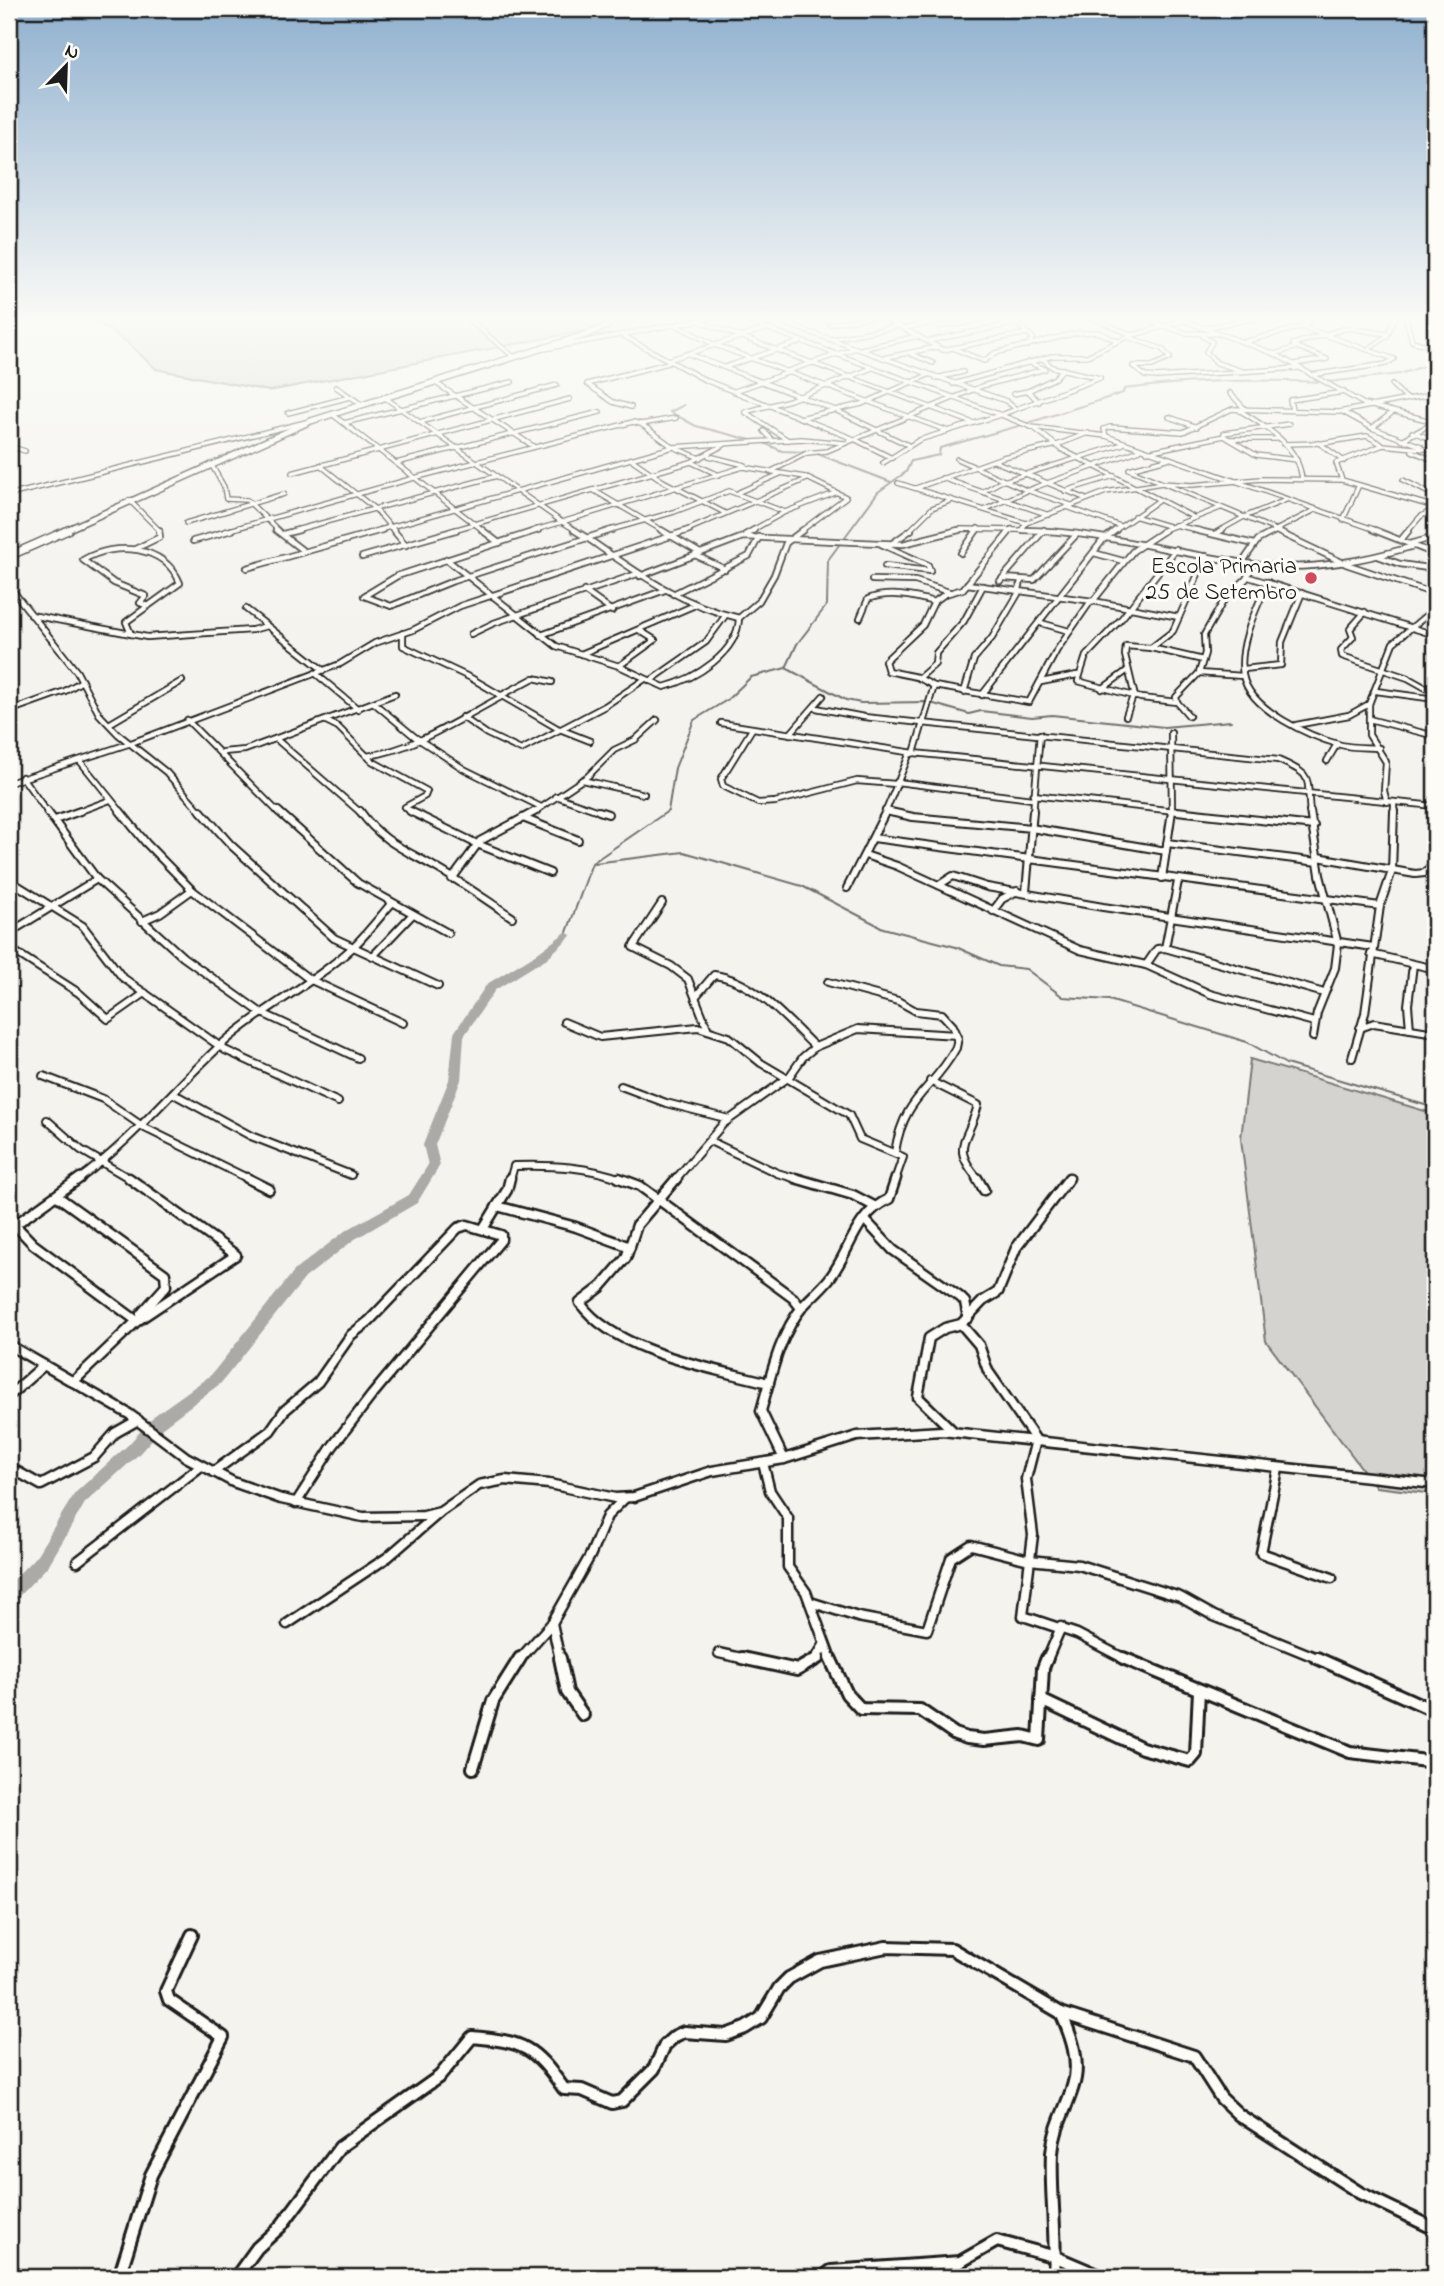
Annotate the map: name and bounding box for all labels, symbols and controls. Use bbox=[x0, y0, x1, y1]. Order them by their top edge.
north arrow bbox=[32, 32, 102, 102]
text: N bbox=[60, 38, 83, 68]
place label: Escola Primaria 25 de Setembro bbox=[1145, 551, 1297, 610]
marker: Escola Primaria 25 de Setembro bbox=[1303, 570, 1319, 586]

